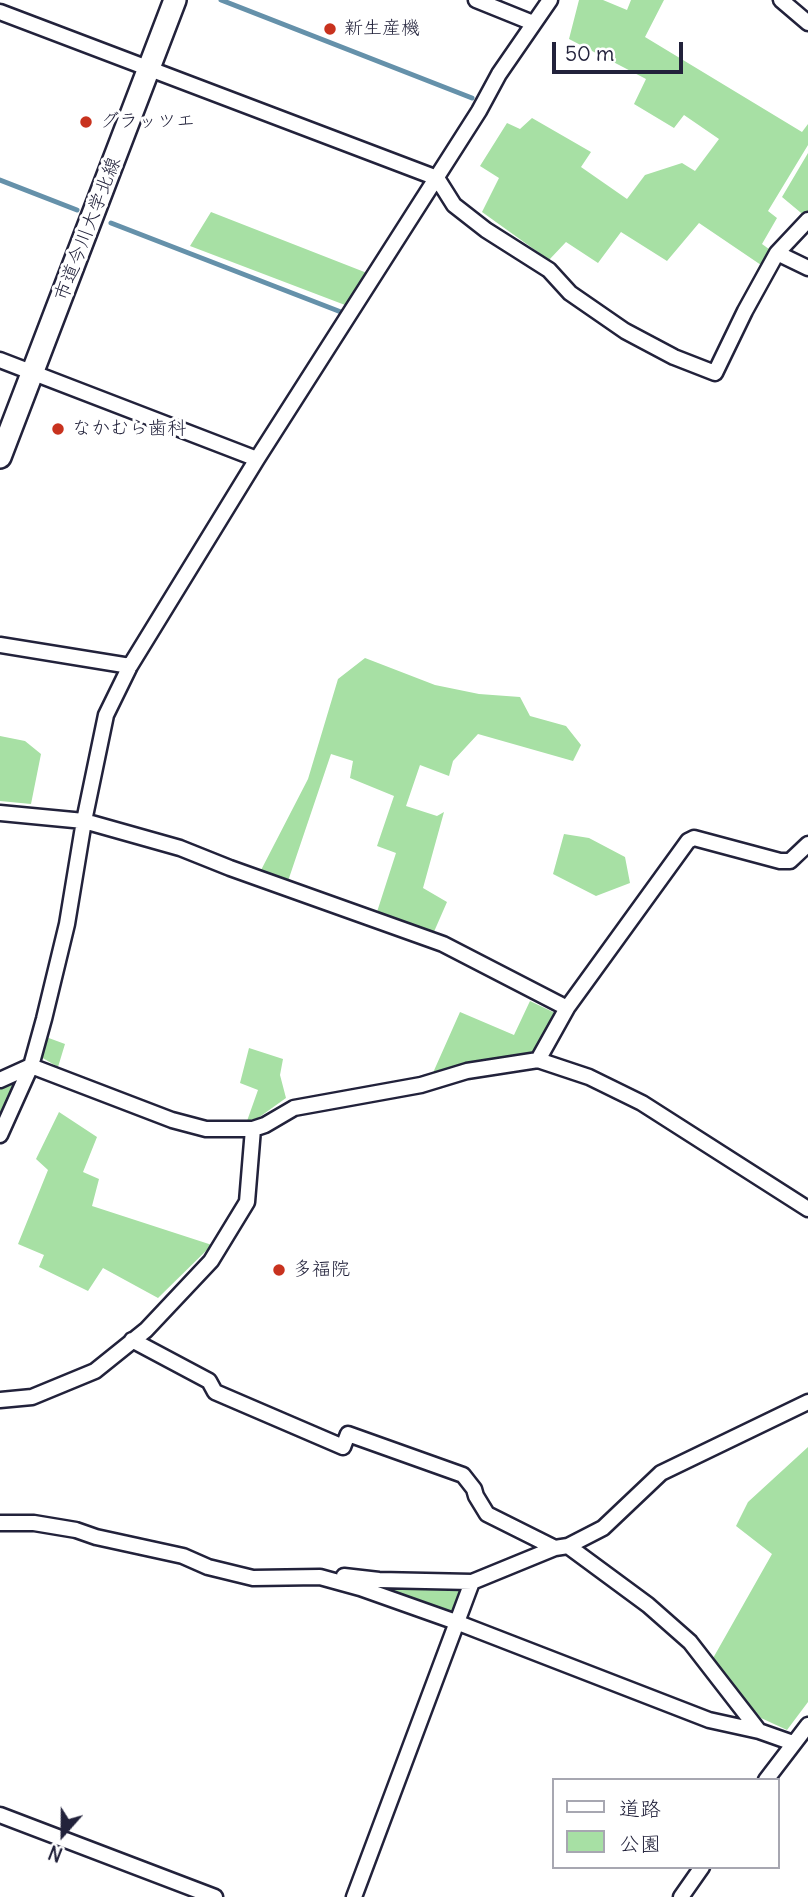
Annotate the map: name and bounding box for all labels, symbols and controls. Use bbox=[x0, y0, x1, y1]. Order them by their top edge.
place label: 新生産機 bbox=[344, 18, 420, 40]
marker: 新生産機 bbox=[322, 21, 338, 37]
scale bar bbox=[556, 28, 687, 72]
text: 50 m bbox=[565, 40, 614, 67]
place label: グラッツエ bbox=[100, 111, 195, 133]
marker: グラッツエ bbox=[78, 114, 94, 130]
street label: 市道今川大学北線 bbox=[50, 154, 126, 304]
place label: なかむら歯科 bbox=[72, 418, 186, 440]
marker: なかむら歯科 bbox=[50, 421, 66, 437]
place label: 多福院 bbox=[293, 1259, 350, 1281]
marker: 多福院 bbox=[271, 1262, 287, 1278]
legend bbox=[552, 1778, 780, 1869]
text: 道路 bbox=[619, 1795, 661, 1822]
north arrow bbox=[28, 1799, 98, 1869]
text: 公園 bbox=[619, 1830, 661, 1857]
text: N bbox=[45, 1840, 66, 1867]

